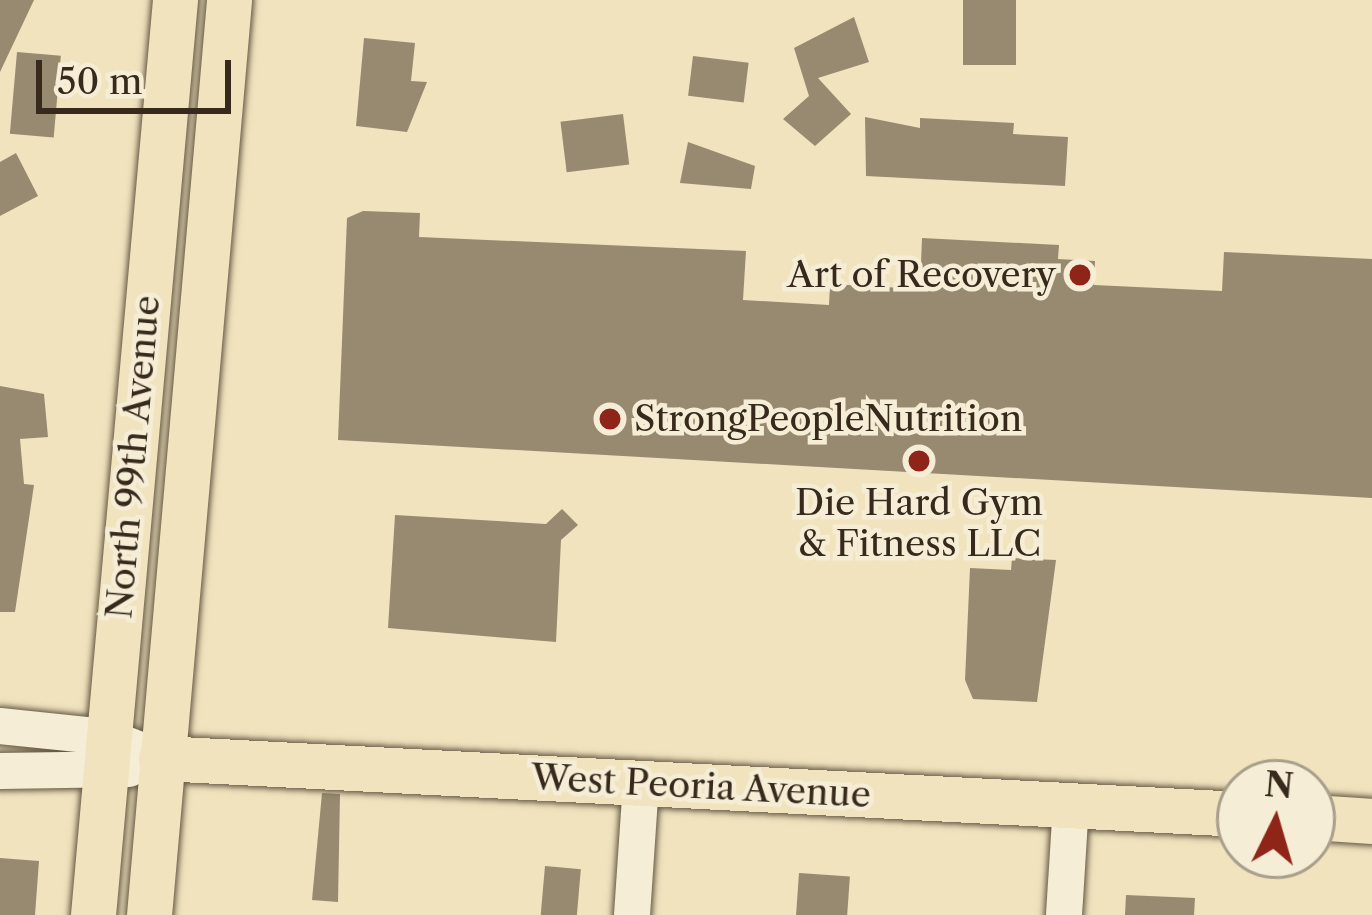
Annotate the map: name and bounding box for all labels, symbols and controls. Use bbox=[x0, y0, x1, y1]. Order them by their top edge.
scale bar bbox=[42, 36, 237, 110]
text: 50 m bbox=[57, 59, 142, 103]
place label: Art of Recovery bbox=[787, 253, 1056, 297]
marker: Art of Recovery bbox=[1067, 262, 1093, 288]
street label: North 99th Avenue bbox=[97, 293, 169, 621]
place label: StrongPeopleNutrition bbox=[634, 397, 1022, 441]
marker: StrongPeopleNutrition bbox=[597, 406, 623, 432]
marker: Die Hard Gym & Fitness LLC bbox=[906, 448, 932, 474]
place label: Die Hard Gym & Fitness LLC bbox=[795, 480, 1043, 565]
street label: West Peoria Avenue bbox=[529, 755, 873, 817]
north arrow bbox=[1216, 759, 1336, 879]
text: N bbox=[1263, 764, 1295, 807]

